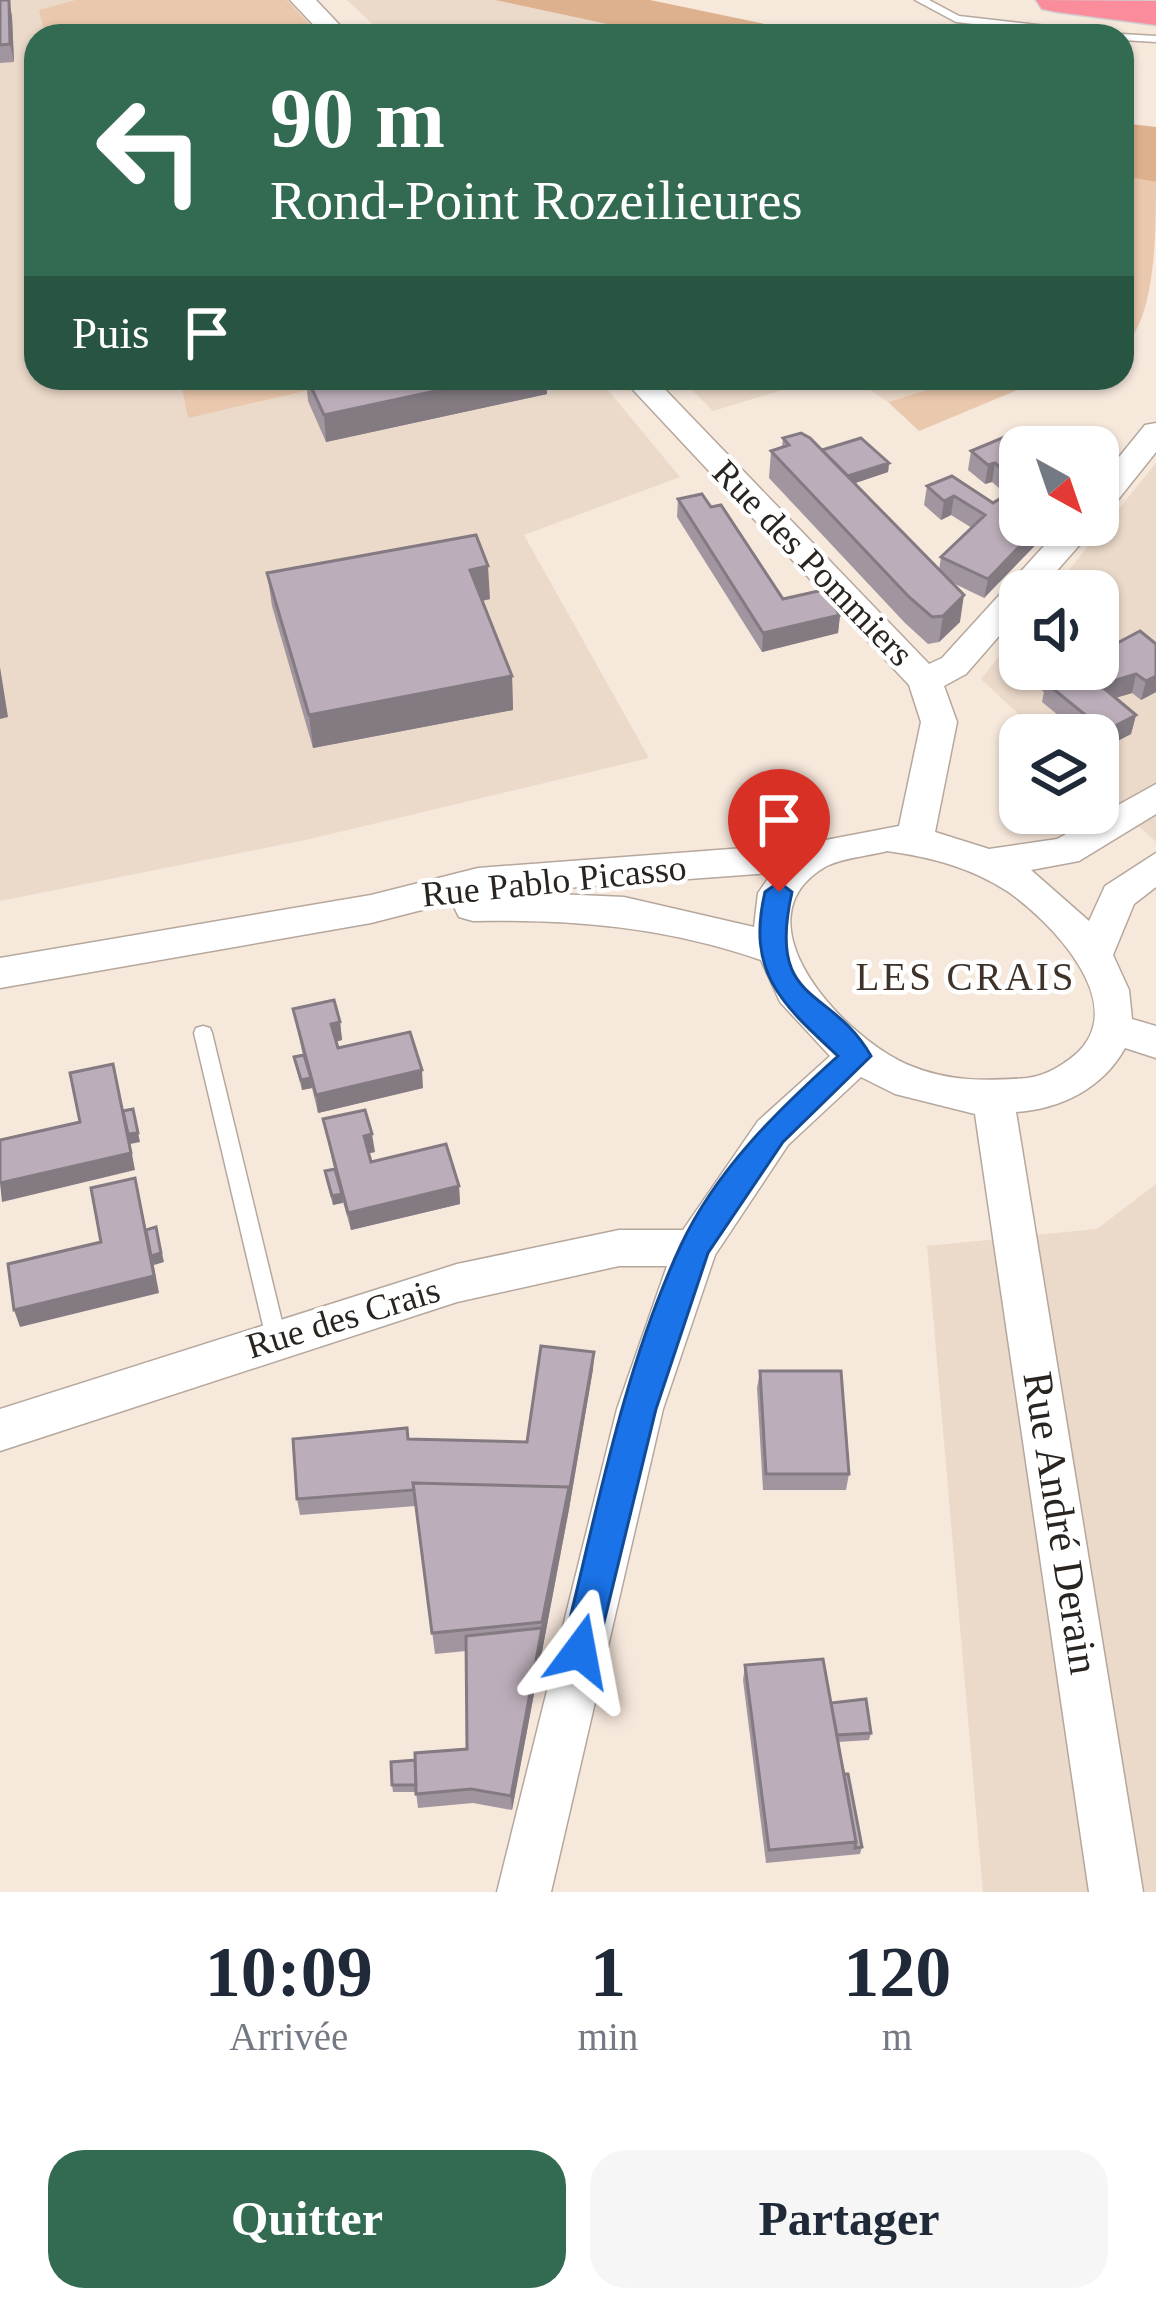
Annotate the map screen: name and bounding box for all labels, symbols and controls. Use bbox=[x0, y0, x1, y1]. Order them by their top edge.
icon: left bbox=[72, 72, 228, 228]
text: 90 m bbox=[270, 72, 445, 165]
text: Rond-Point Rozeilieures bbox=[270, 171, 802, 231]
icon: arrive bbox=[174, 300, 240, 366]
text: Puis bbox=[72, 308, 150, 358]
north arrow bbox=[999, 426, 1119, 546]
map controls bbox=[999, 426, 1119, 834]
street label: Rue des Pommiers bbox=[705, 452, 921, 674]
button: sound bbox=[999, 570, 1119, 690]
button: layers bbox=[999, 714, 1119, 834]
pin bbox=[728, 769, 830, 892]
icon: arrive bbox=[746, 787, 812, 853]
street label: Rue Pablo Picasso bbox=[420, 847, 688, 915]
district label: LES CRAIS bbox=[856, 955, 1076, 998]
street label: Rue des Crais bbox=[242, 1270, 444, 1366]
street label: Rue André Derain bbox=[1014, 1368, 1108, 1678]
position arrow bbox=[517, 1588, 643, 1714]
text: 10:09 bbox=[205, 1932, 373, 2012]
text: 1 bbox=[590, 1932, 626, 2012]
text: 120 bbox=[843, 1932, 951, 2012]
text: Arrivée bbox=[229, 2015, 348, 2058]
text: min bbox=[578, 2015, 638, 2058]
text: m bbox=[882, 2015, 912, 2058]
button: Quitter bbox=[48, 2150, 566, 2288]
button: Partager bbox=[590, 2150, 1108, 2288]

